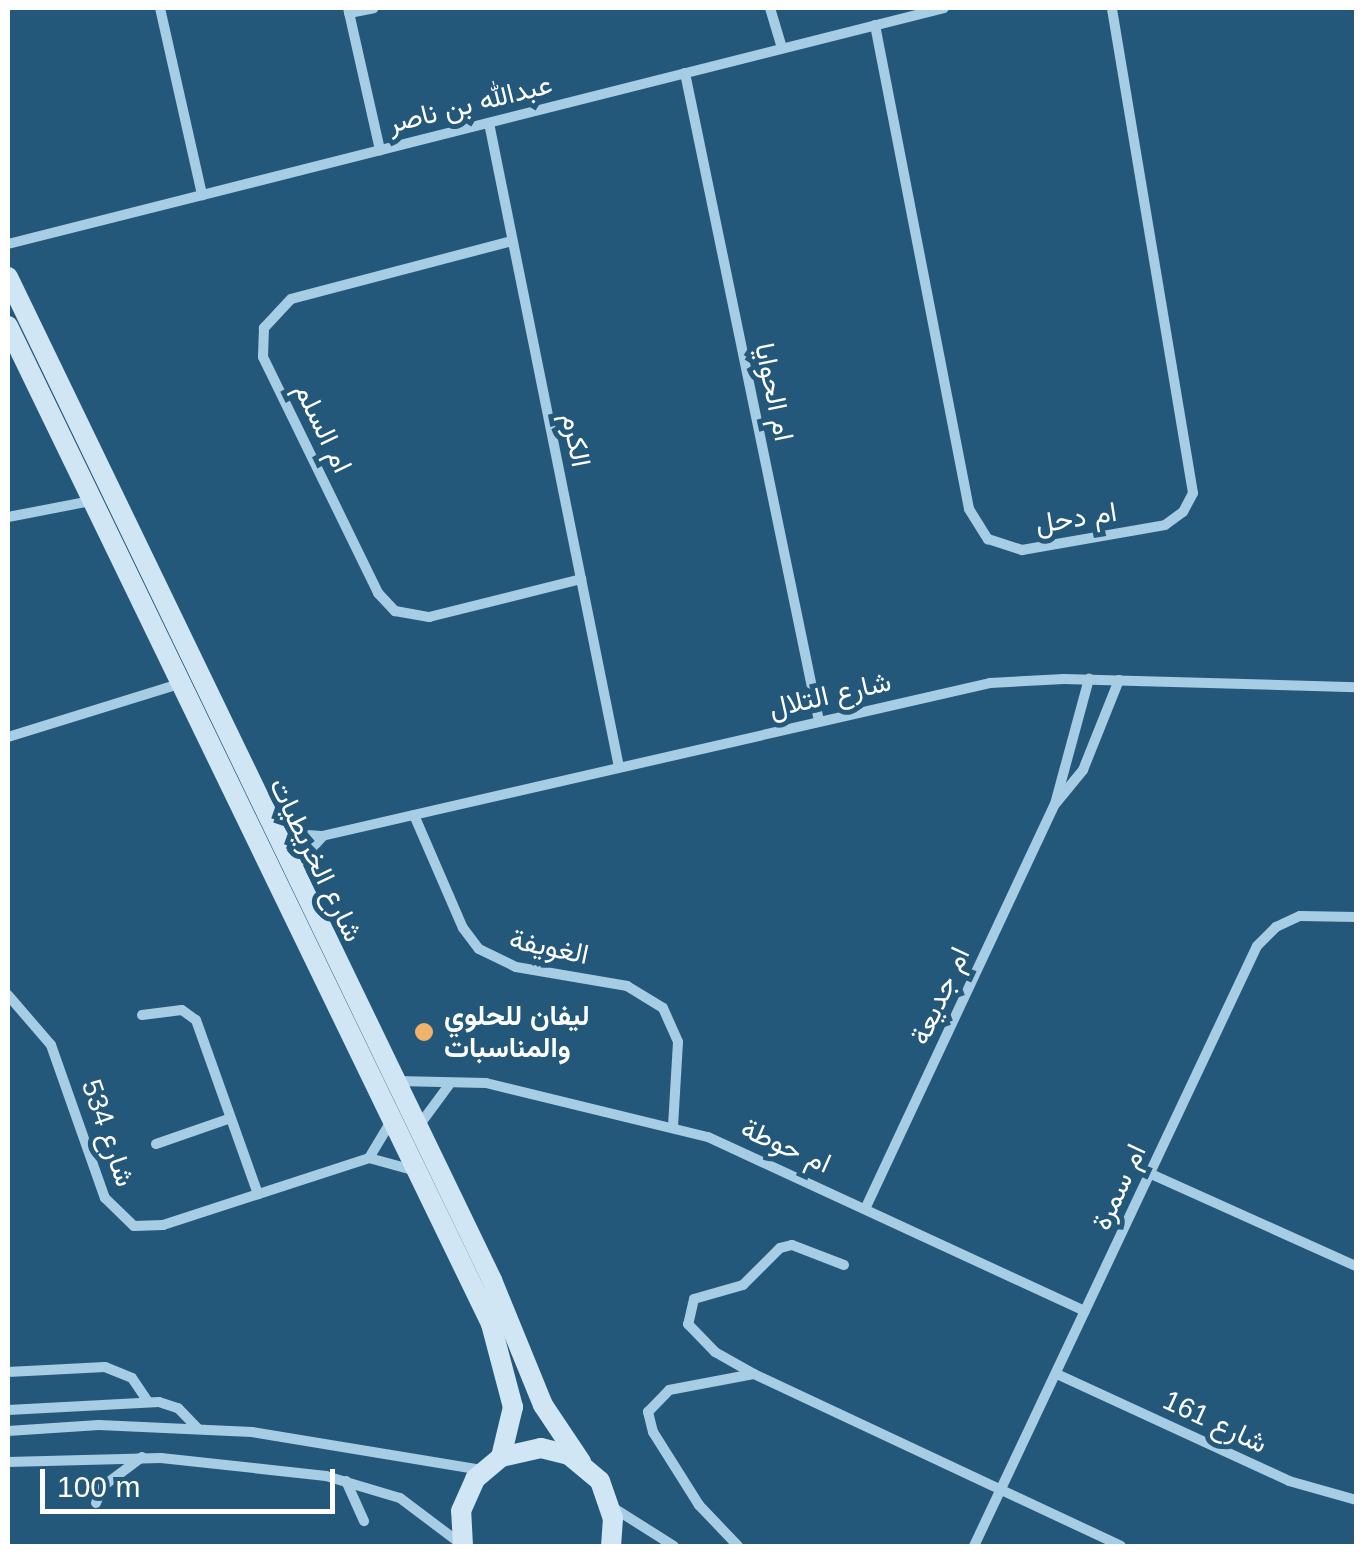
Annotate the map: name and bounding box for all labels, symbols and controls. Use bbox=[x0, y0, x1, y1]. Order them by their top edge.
street label: عبدالله بن ناصر bbox=[384, 67, 556, 141]
street label: ام الحوايا bbox=[747, 340, 801, 444]
street label: ام السلم bbox=[287, 378, 359, 478]
street label: الكرم bbox=[554, 410, 598, 470]
street label: ام دحل bbox=[1033, 495, 1119, 541]
street label: شارع التلال bbox=[766, 665, 894, 725]
street label: شارع الخريطيات bbox=[262, 773, 370, 947]
street label: الغويفة bbox=[506, 922, 592, 972]
street label: ام جديعة bbox=[903, 942, 977, 1050]
place label: ليفان للحلوي والمناسبات bbox=[444, 999, 590, 1065]
marker: ليفان للحلوي والمناسبات bbox=[413, 1021, 435, 1043]
street label: شارع 534 bbox=[74, 1075, 142, 1191]
street label: ام حوطة bbox=[736, 1111, 836, 1181]
street label: ام سمرة bbox=[1085, 1139, 1153, 1235]
street label: شارع 161 bbox=[1158, 1383, 1272, 1461]
scale bar bbox=[45, 1449, 340, 1511]
text: 100 m bbox=[57, 1470, 140, 1503]

